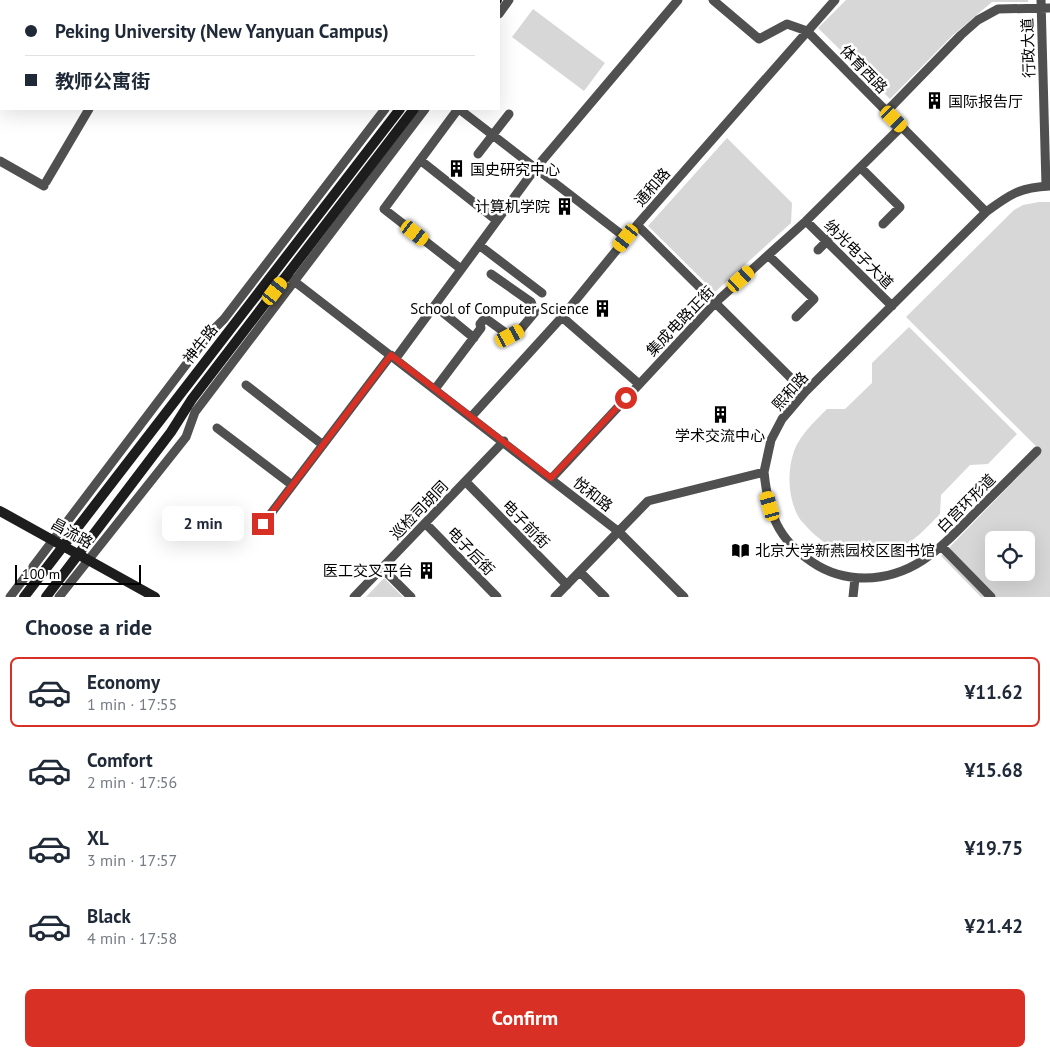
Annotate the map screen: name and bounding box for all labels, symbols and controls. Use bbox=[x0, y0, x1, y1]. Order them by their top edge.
street label: 行政大道 bbox=[1017, 18, 1039, 78]
text: Peking University (New Yanyuan Campus) bbox=[55, 19, 389, 43]
street label: 体育西路 bbox=[836, 41, 892, 97]
text: 教师公寓街 bbox=[55, 69, 150, 93]
building icon: 国际报告厅 bbox=[924, 91, 944, 111]
place label: 国际报告厅 bbox=[948, 92, 1023, 111]
car bbox=[878, 103, 909, 135]
building icon: 国史研究中心 bbox=[446, 159, 466, 179]
place label: 国史研究中心 bbox=[470, 160, 560, 179]
street label: 通和路 bbox=[630, 164, 674, 210]
building icon: 计算机学院 bbox=[554, 196, 574, 216]
place label: 计算机学院 bbox=[475, 197, 550, 216]
street label: 纳光电子大道 bbox=[820, 215, 898, 293]
car bbox=[398, 218, 431, 248]
car bbox=[610, 222, 641, 254]
car bbox=[724, 263, 757, 295]
car bbox=[259, 275, 290, 307]
street label: 集成电路正街 bbox=[642, 282, 718, 360]
building icon: School of Computer Science bbox=[593, 298, 613, 318]
place label: School of Computer Science bbox=[410, 299, 589, 318]
street label: 神牛路 bbox=[179, 320, 221, 368]
car bbox=[493, 322, 526, 350]
street label: 熙和路 bbox=[768, 368, 812, 414]
route start bbox=[615, 387, 637, 409]
building icon: 学术交流中心 bbox=[710, 404, 730, 424]
place label: 学术交流中心 bbox=[675, 426, 765, 445]
street label: 白宫环形道 bbox=[933, 470, 999, 536]
street label: 悦和路 bbox=[569, 473, 617, 515]
street label: 巡检司胡同 bbox=[386, 476, 452, 544]
car bbox=[758, 490, 781, 522]
street label: 电子前街 bbox=[498, 496, 554, 552]
callout: 2 min bbox=[163, 506, 246, 542]
text: 2 min bbox=[183, 513, 223, 533]
route end bbox=[252, 513, 274, 535]
street label: 昌流路 bbox=[48, 514, 96, 552]
street label: 电子后街 bbox=[443, 523, 499, 579]
map controls bbox=[985, 531, 1035, 581]
button: locate bbox=[985, 531, 1035, 581]
library icon: 北京大学新燕园校区图书馆 bbox=[731, 540, 751, 560]
place label: 北京大学新燕园校区图书馆 bbox=[755, 541, 935, 560]
building icon: 医工交叉平台 bbox=[417, 560, 437, 580]
place label: 医工交叉平台 bbox=[323, 561, 413, 580]
scale bar bbox=[15, 562, 141, 585]
text: 100 m bbox=[22, 565, 60, 583]
text: Choose a ride bbox=[25, 613, 152, 641]
icon: car bbox=[27, 670, 72, 715]
text: Economy bbox=[87, 670, 160, 694]
text: ¥11.62 bbox=[964, 680, 1023, 704]
text: 1 min · 17:55 bbox=[87, 694, 177, 714]
icon: car bbox=[27, 748, 72, 793]
text: Comfort bbox=[87, 748, 153, 772]
text: ¥15.68 bbox=[964, 758, 1023, 782]
text: 2 min · 17:56 bbox=[87, 772, 177, 792]
icon: car bbox=[27, 826, 72, 871]
text: XL bbox=[87, 826, 109, 850]
text: ¥19.75 bbox=[964, 836, 1023, 860]
text: 3 min · 17:57 bbox=[87, 850, 177, 870]
icon: car bbox=[27, 904, 72, 949]
text: Black bbox=[87, 904, 131, 928]
text: ¥21.42 bbox=[964, 914, 1023, 938]
text: 4 min · 17:58 bbox=[87, 928, 177, 948]
button: Confirm bbox=[25, 989, 1025, 1047]

